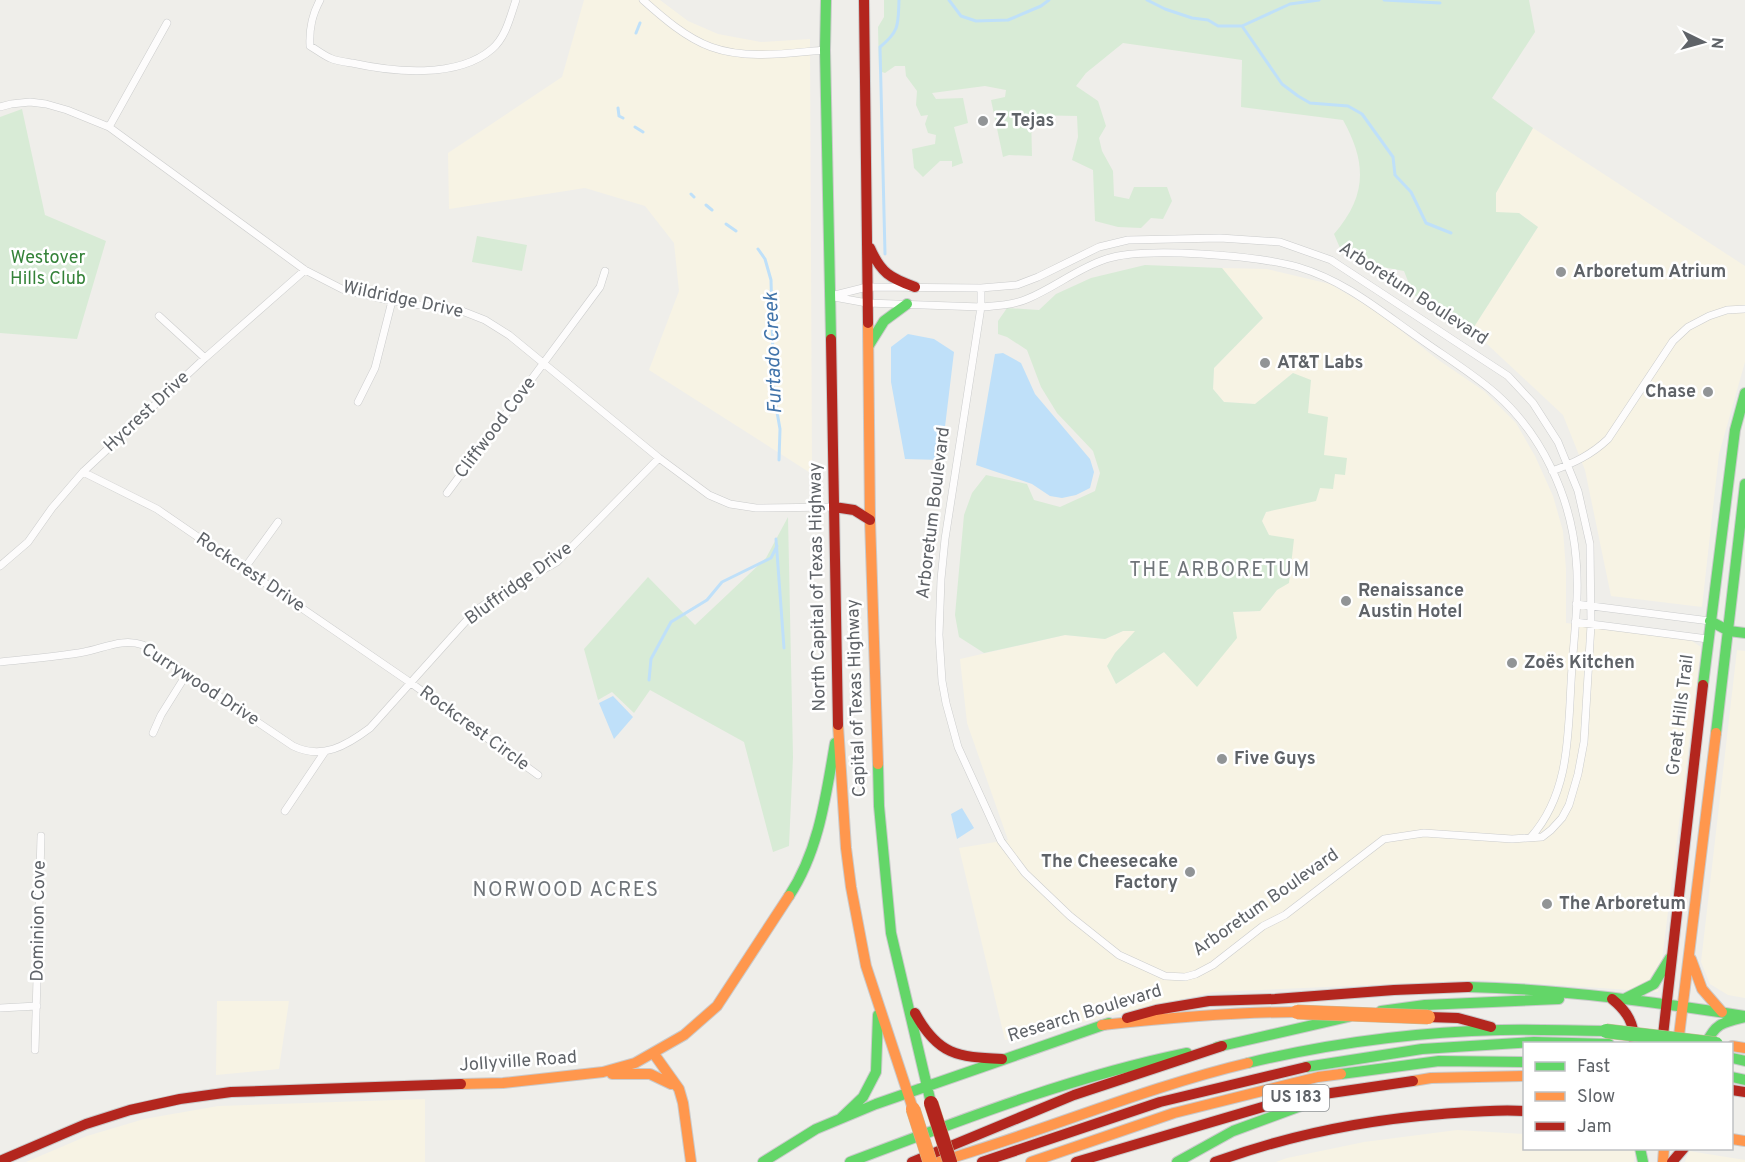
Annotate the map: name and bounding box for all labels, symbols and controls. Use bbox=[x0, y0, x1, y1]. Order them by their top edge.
north arrow bbox=[1673, 12, 1733, 72]
text: N bbox=[1705, 37, 1726, 50]
place label: Z Tejas bbox=[995, 110, 1054, 133]
marker: Z Tejas bbox=[976, 114, 990, 128]
street label: Arboretum Boulevard bbox=[1334, 237, 1492, 351]
park label: Westover Hills Club bbox=[10, 247, 86, 291]
place label: Arboretum Atrium bbox=[1573, 261, 1726, 284]
marker: Arboretum Atrium bbox=[1554, 265, 1568, 279]
street label: Wildridge Drive bbox=[341, 276, 465, 324]
water label: Furtado Creek bbox=[759, 291, 789, 414]
place label: AT&T Labs bbox=[1277, 352, 1363, 375]
marker: AT&T Labs bbox=[1258, 356, 1272, 370]
street label: Hycrest Drive bbox=[99, 366, 195, 458]
street label: Cliffwood Cove bbox=[450, 373, 542, 483]
place label: Chase bbox=[1645, 381, 1696, 404]
marker: Chase bbox=[1701, 385, 1715, 399]
street label: Arboretum Boulevard bbox=[912, 426, 956, 600]
street label: North Capital of Texas Highway bbox=[804, 462, 832, 712]
street label: Rockcrest Drive bbox=[191, 528, 309, 618]
street label: Bluffridge Drive bbox=[461, 537, 577, 631]
district label: THE ARBORETUM bbox=[1129, 558, 1311, 584]
place label: Renaissance Austin Hotel bbox=[1358, 580, 1464, 624]
marker: Renaissance Austin Hotel bbox=[1339, 594, 1353, 608]
street label: Capital of Texas Highway bbox=[842, 598, 872, 798]
street label: Currywood Drive bbox=[137, 638, 263, 732]
place label: Zoës Kitchen bbox=[1524, 652, 1635, 675]
street label: Great Hills Trail bbox=[1662, 653, 1700, 777]
marker: Zoës Kitchen bbox=[1505, 656, 1519, 670]
street label: Rockcrest Circle bbox=[414, 681, 534, 777]
place label: Five Guys bbox=[1234, 748, 1316, 771]
marker: Five Guys bbox=[1215, 752, 1229, 766]
street label: Arboretum Boulevard bbox=[1189, 844, 1343, 962]
place label: The Cheesecake Factory bbox=[1041, 851, 1178, 895]
street label: Dominion Cove bbox=[26, 860, 52, 982]
marker: The Cheesecake Factory bbox=[1183, 865, 1197, 879]
district label: NORWOOD ACRES bbox=[472, 878, 660, 904]
place label: The Arboretum bbox=[1559, 893, 1686, 916]
marker: The Arboretum bbox=[1540, 897, 1554, 911]
street label: Research Boulevard bbox=[1005, 980, 1165, 1048]
legend bbox=[1523, 1042, 1733, 1150]
street label: Jollyville Road bbox=[458, 1046, 578, 1078]
text: Fast bbox=[1577, 1056, 1610, 1079]
road number: US 183 bbox=[1263, 1085, 1329, 1111]
text: Slow bbox=[1577, 1086, 1615, 1109]
text: Jam bbox=[1577, 1116, 1612, 1139]

